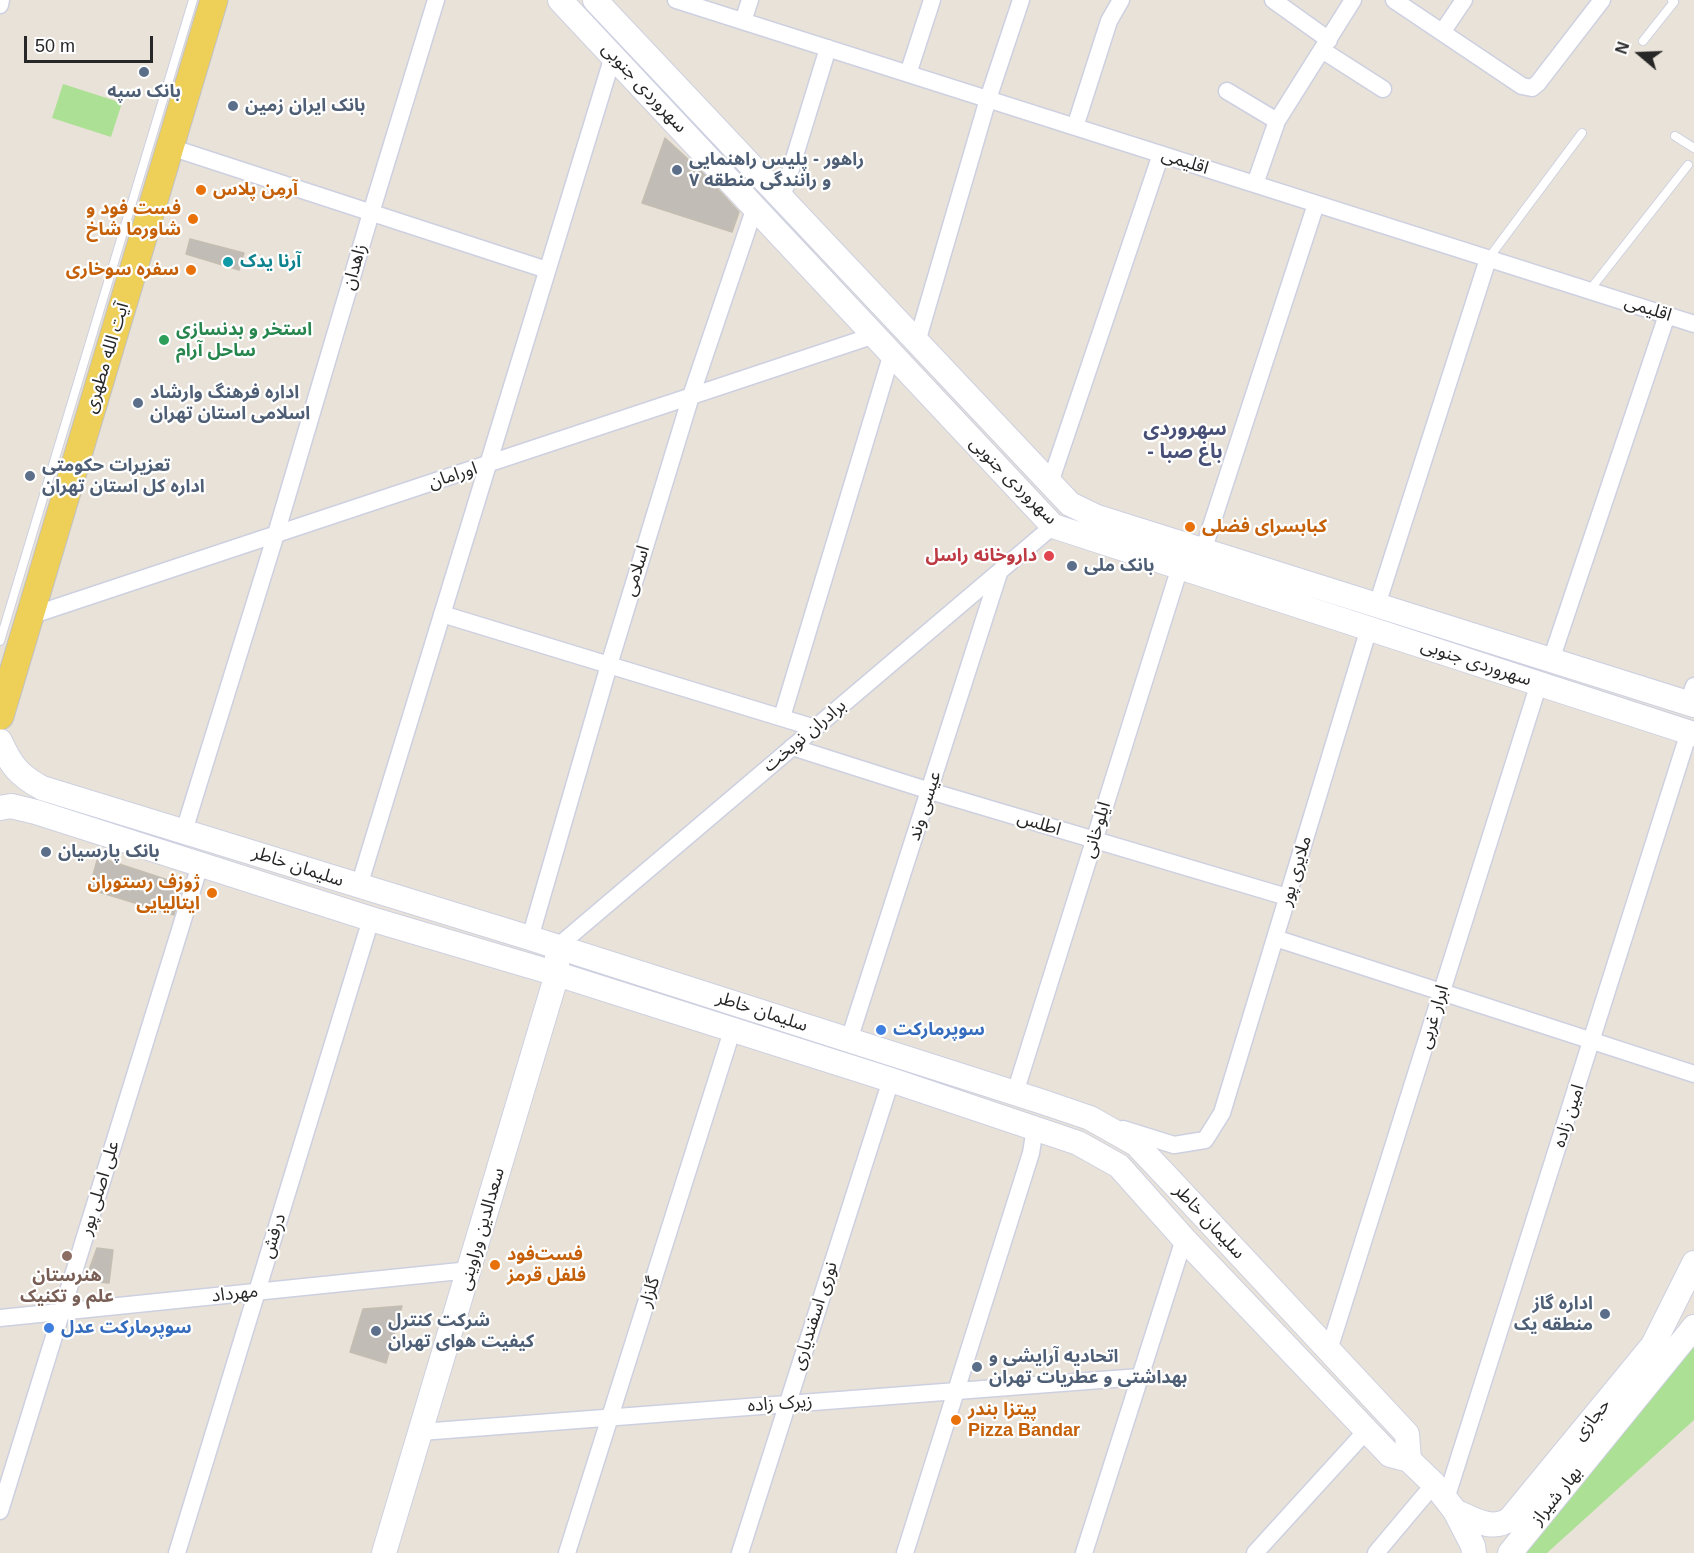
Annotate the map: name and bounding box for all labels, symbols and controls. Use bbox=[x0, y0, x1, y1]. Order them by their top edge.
scale bar bbox=[27, 24, 156, 62]
north arrow bbox=[1610, 24, 1670, 84]
text: 50 m bbox=[35, 36, 75, 56]
street label: سهروردی جنوبی bbox=[597, 39, 691, 137]
text: N bbox=[1613, 40, 1632, 56]
marker: بانک سپه bbox=[137, 65, 151, 79]
place label: بانک سپه bbox=[107, 81, 181, 103]
place label: بانک ایران زمین bbox=[245, 95, 366, 117]
marker: بانک ایران زمین bbox=[226, 99, 240, 113]
street label: اقلیمی bbox=[1159, 144, 1211, 180]
place label: راهور - پلیس راهنمایی و رانندگی منطقه ۷ bbox=[689, 149, 864, 192]
marker: راهور - پلیس راهنمایی و رانندگی منطقه ۷ bbox=[670, 163, 684, 177]
place label: آرمِن پلاس bbox=[213, 179, 298, 201]
marker: آرمِن پلاس bbox=[194, 183, 208, 197]
place label: فست فود و شاورما شاخ bbox=[86, 198, 181, 240]
marker: فست فود و شاورما شاخ bbox=[186, 212, 200, 226]
street label: زاهدان bbox=[338, 241, 372, 293]
place label: آرنا یدک bbox=[240, 251, 301, 273]
marker: آرنا یدک bbox=[221, 255, 235, 269]
place label: سفره سوخاری bbox=[66, 259, 179, 281]
marker: سفره سوخاری bbox=[184, 263, 198, 277]
street label: اقلیمی bbox=[1622, 291, 1674, 327]
street label: آیت الله مطهری bbox=[80, 300, 134, 416]
place label: استخر و بدنسازی ساحل آرام bbox=[176, 319, 312, 362]
marker: استخر و بدنسازی ساحل آرام bbox=[157, 333, 171, 347]
place label: اداره فرهنگ وارشاد اسلامی استان تهران bbox=[150, 382, 310, 424]
marker: اداره فرهنگ وارشاد اسلامی استان تهران bbox=[131, 396, 145, 410]
district label: سهروردی - باغ صبا bbox=[1143, 417, 1227, 464]
street label: سهروردی جنوبی bbox=[965, 433, 1061, 529]
place label: تعزیرات حکومتی اداره کل استان تهران bbox=[42, 455, 205, 498]
street label: اورامان bbox=[426, 458, 480, 494]
marker: تعزیرات حکومتی اداره کل استان تهران bbox=[23, 469, 37, 483]
place label: کبابسرای فضلی bbox=[1202, 516, 1327, 538]
marker: کبابسرای فضلی bbox=[1183, 520, 1197, 534]
street label: اسلامی bbox=[619, 543, 655, 599]
place label: داروخانه راسل bbox=[926, 545, 1037, 567]
marker: داروخانه راسل bbox=[1042, 549, 1056, 563]
place label: بانک ملی bbox=[1084, 555, 1154, 577]
marker: بانک ملی bbox=[1065, 559, 1079, 573]
street label: سهروردی جنوبی bbox=[1418, 635, 1534, 691]
street label: برادران نوبخت bbox=[759, 695, 851, 777]
street label: عیسی وند bbox=[904, 769, 946, 843]
street label: ایلوخانی bbox=[1078, 799, 1116, 861]
street label: اطلس bbox=[1014, 807, 1064, 841]
street label: ملایری پور bbox=[1275, 833, 1317, 909]
place label: بانک پارسیان bbox=[58, 841, 160, 863]
street label: سلیمان خاطر bbox=[250, 842, 346, 892]
marker: بانک پارسیان bbox=[39, 845, 53, 859]
place label: ژوزف رستوران ایتالیایی bbox=[88, 872, 200, 914]
marker: ژوزف رستوران ایتالیایی bbox=[205, 886, 219, 900]
street label: ابرار غربی bbox=[1414, 983, 1454, 1051]
street label: سلیمان خاطر bbox=[714, 987, 810, 1037]
place label: سوپرمارکت bbox=[893, 1019, 985, 1041]
marker: سوپرمارکت bbox=[874, 1023, 888, 1037]
street label: امین زاده bbox=[1549, 1082, 1589, 1150]
street label: علی اصلی پور bbox=[75, 1138, 125, 1238]
street label: سعدالدین وراوینی bbox=[454, 1165, 510, 1293]
street label: سلیمان خاطر bbox=[1169, 1180, 1249, 1264]
street label: درفش bbox=[257, 1211, 291, 1261]
place label: فست‌فود فلفل قرمز bbox=[507, 1244, 586, 1286]
marker: هنرستان علم و تکنیک bbox=[60, 1249, 74, 1263]
marker: فست‌فود فلفل قرمز bbox=[488, 1258, 502, 1272]
street label: نوری اسفندیاری bbox=[787, 1259, 843, 1373]
place label: هنرستان علم و تکنیک bbox=[20, 1265, 114, 1308]
street label: گلزار bbox=[635, 1274, 665, 1310]
street label: مهرداد bbox=[211, 1281, 259, 1307]
place label: اداره گاز منطقه یک bbox=[1514, 1293, 1593, 1336]
marker: اداره گاز منطقه یک bbox=[1598, 1307, 1612, 1321]
place label: شرکت کنترل کیفیت هوای تهران bbox=[388, 1310, 534, 1352]
place label: سوپرمارکت عدل bbox=[61, 1317, 192, 1339]
marker: سوپرمارکت عدل bbox=[42, 1321, 56, 1335]
marker: شرکت کنترل کیفیت هوای تهران bbox=[369, 1324, 383, 1338]
place label: اتحادیه آرایشی و بهداشتی و عطریات تهران bbox=[989, 1346, 1188, 1388]
marker: اتحادیه آرایشی و بهداشتی و عطریات تهران bbox=[970, 1360, 984, 1374]
street label: زیرک زاده bbox=[747, 1391, 813, 1417]
street label: حجازی bbox=[1569, 1395, 1615, 1445]
place label: پیتزا بندر Pizza Bandar bbox=[968, 1399, 1080, 1442]
marker: پیتزا بندر Pizza Bandar bbox=[949, 1413, 963, 1427]
street label: بهار شیراز bbox=[1527, 1462, 1587, 1530]

